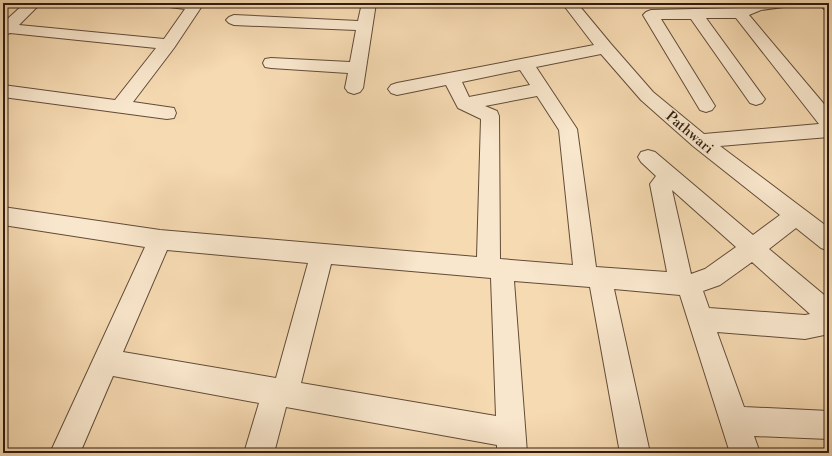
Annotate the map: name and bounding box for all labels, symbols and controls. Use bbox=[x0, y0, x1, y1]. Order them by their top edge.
street label: Pathwari bbox=[662, 108, 717, 158]

